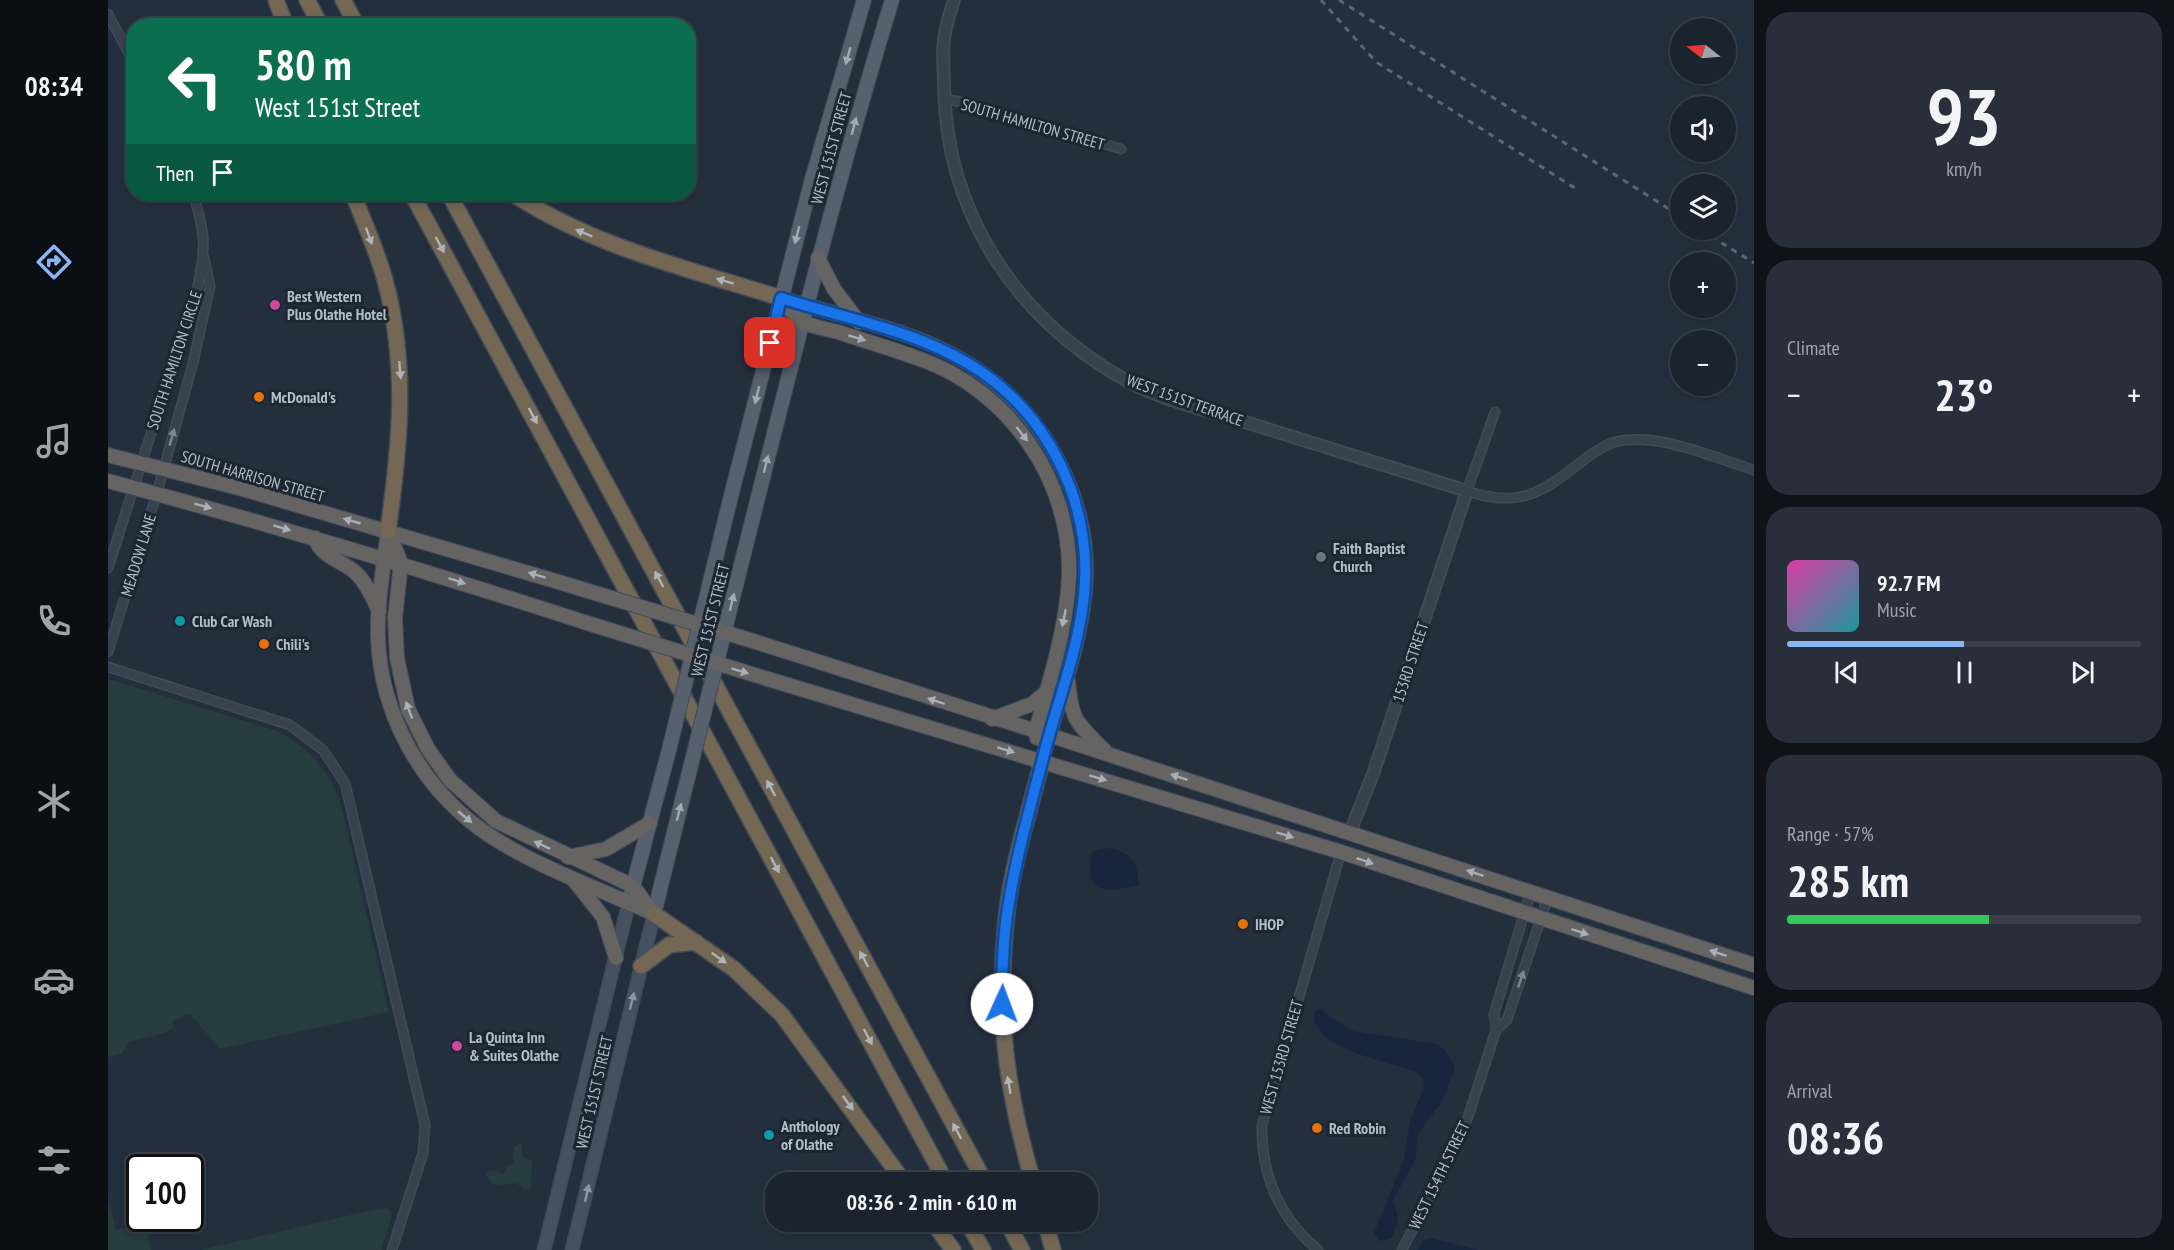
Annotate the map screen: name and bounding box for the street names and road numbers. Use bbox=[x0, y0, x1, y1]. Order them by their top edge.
street label: WEST 151ST STREET bbox=[806, 90, 856, 206]
street label: SOUTH HAMILTON STREET bbox=[959, 94, 1107, 154]
street label: SOUTH HAMILTON CIRCLE bbox=[142, 288, 206, 432]
street label: WEST 151ST TERRACE bbox=[1124, 370, 1246, 430]
street label: SOUTH HARRISON STREET bbox=[179, 446, 327, 506]
street label: MEADOW LANE bbox=[116, 511, 160, 599]
street label: WEST 151ST STREET bbox=[686, 562, 734, 678]
street label: 153RD STREET bbox=[1388, 619, 1432, 705]
street label: WEST 153RD STREET bbox=[1255, 997, 1307, 1117]
street label: WEST 151ST STREET bbox=[571, 1033, 617, 1151]
street label: WEST 154TH STREET bbox=[1404, 1118, 1474, 1232]

